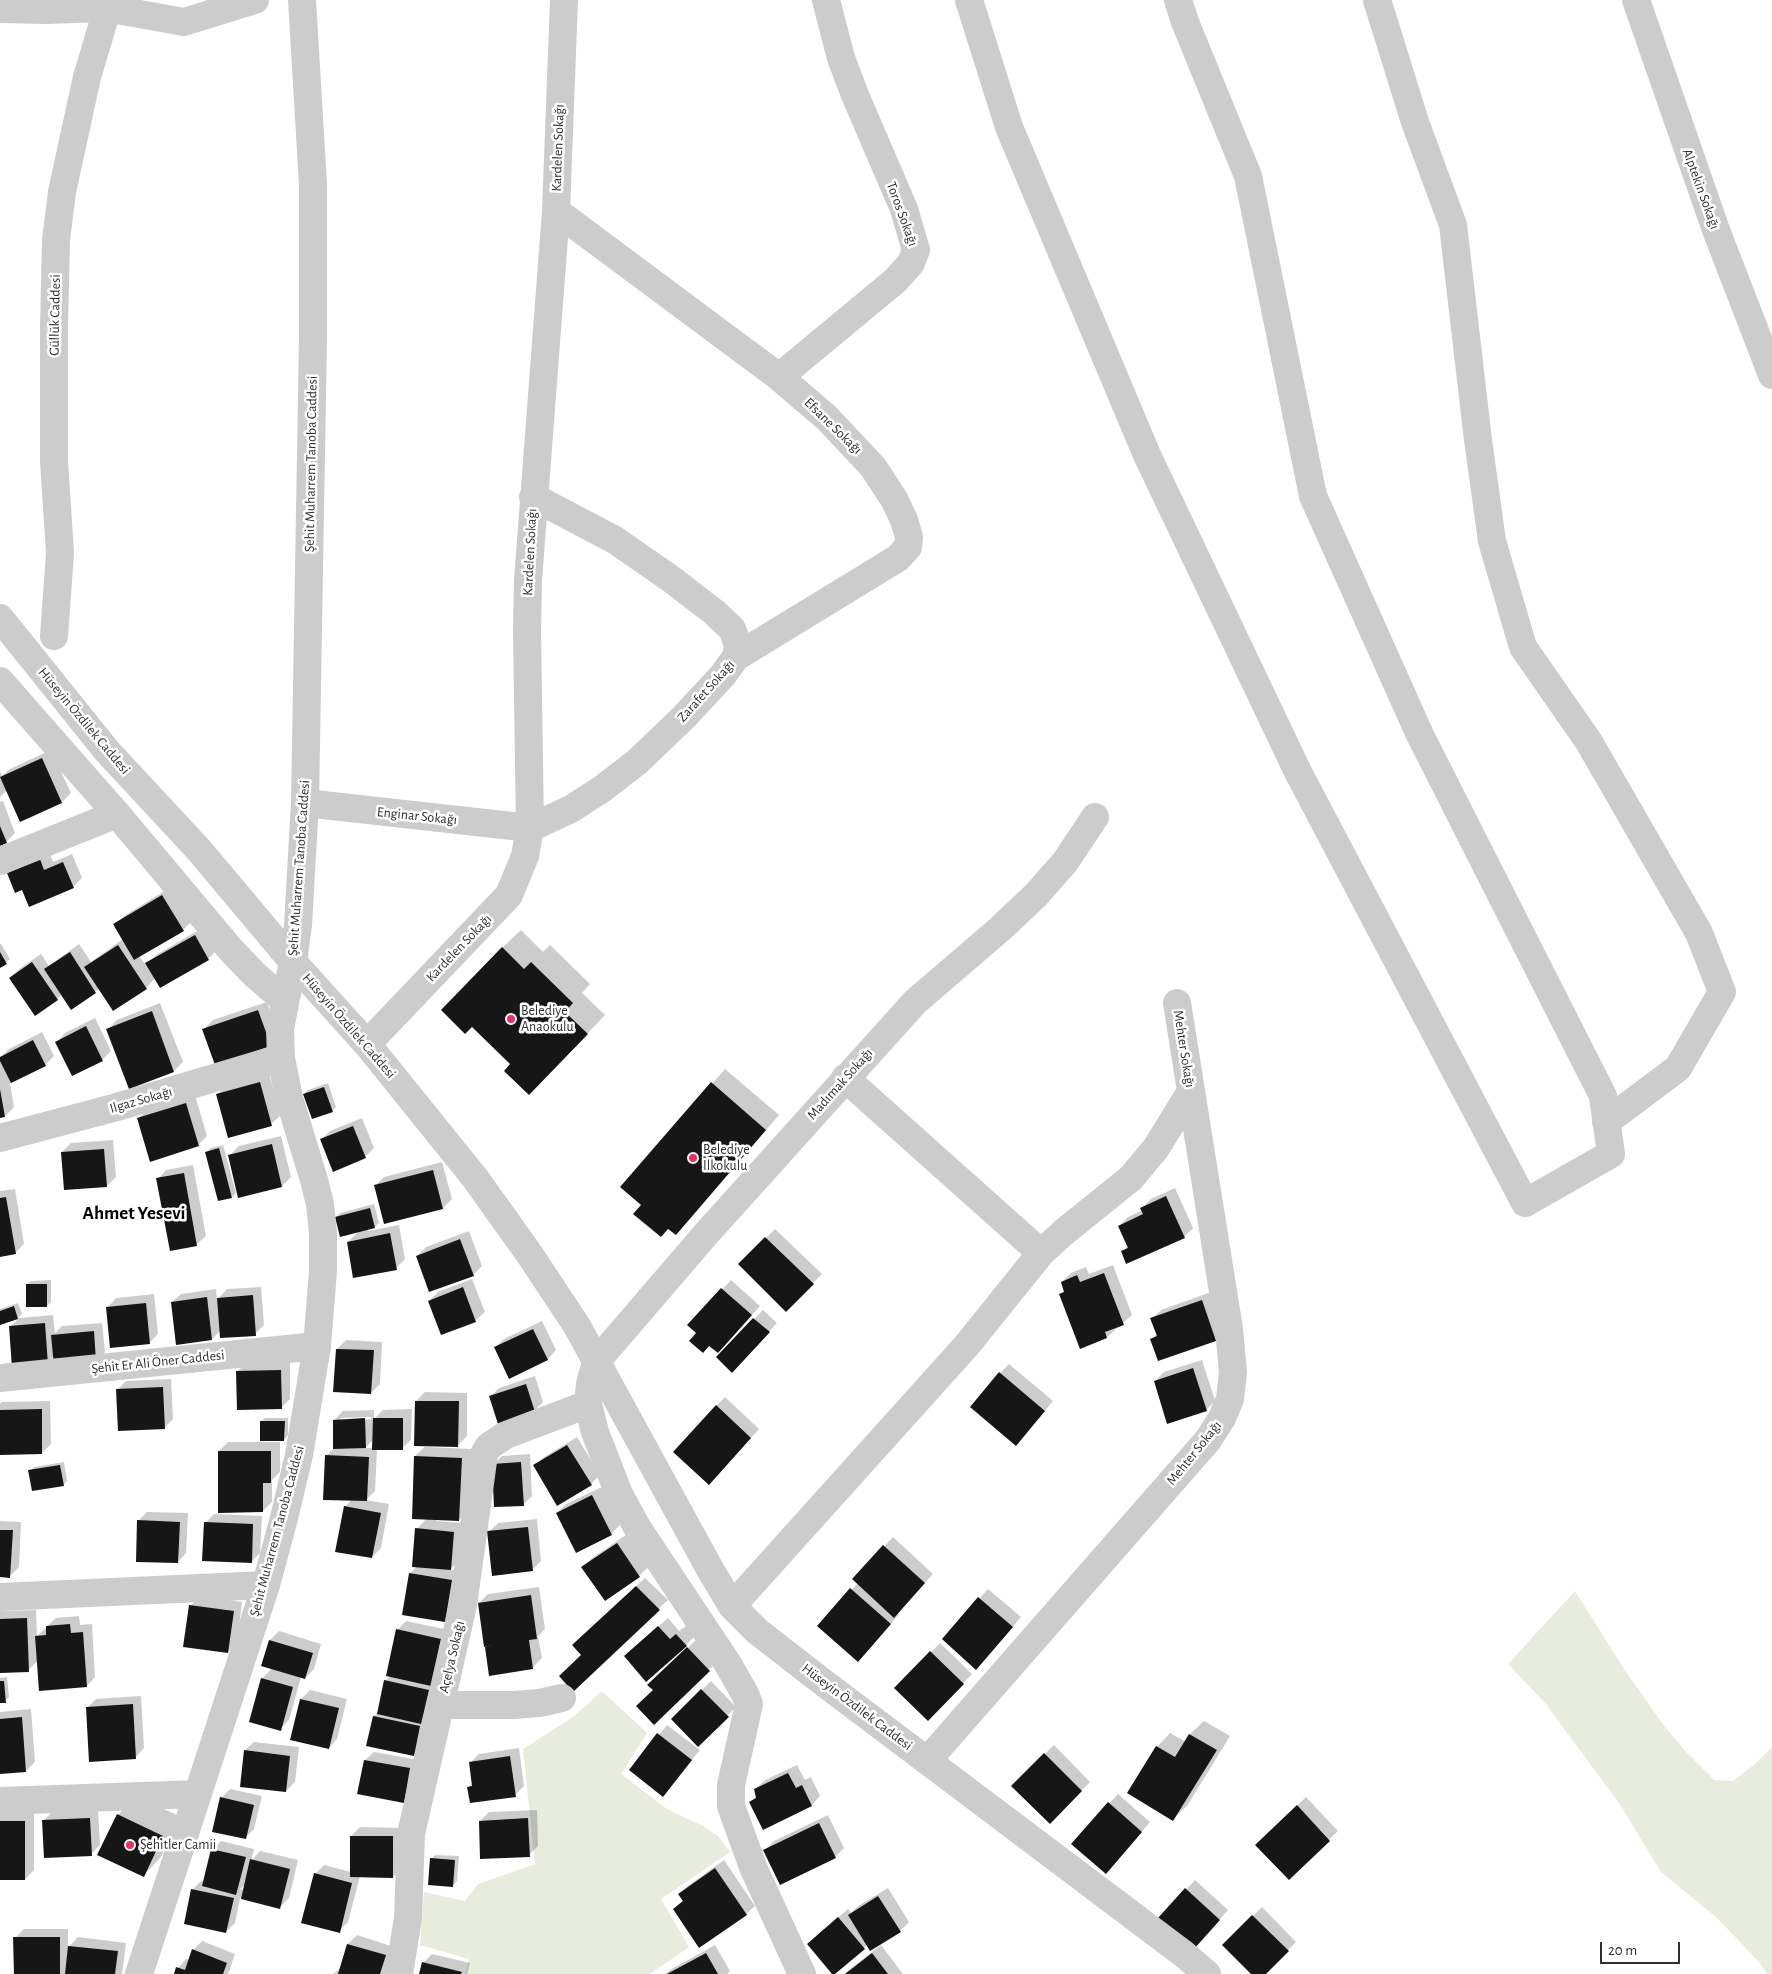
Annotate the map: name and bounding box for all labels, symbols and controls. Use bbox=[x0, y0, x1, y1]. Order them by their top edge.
street label: Kardelen Sokağı bbox=[548, 104, 568, 192]
street label: Alptekin Sokağı bbox=[1679, 146, 1723, 232]
street label: Toros Sokağı bbox=[883, 179, 921, 249]
street label: Güllük Caddesi bbox=[46, 274, 64, 356]
street label: Şehit Muharrem Tanoba Caddesi bbox=[301, 376, 321, 552]
street label: Efsane Sokağı bbox=[800, 394, 866, 458]
street label: Kardelen Sokağı bbox=[519, 508, 541, 596]
street label: Zarafet Sokağı bbox=[674, 657, 738, 725]
street label: Hüseyin Özdilek Caddesi bbox=[34, 664, 134, 778]
street label: Şehit Muharrem Tanoba Caddesi bbox=[284, 779, 314, 957]
street label: Enginar Sokağı bbox=[376, 803, 458, 829]
street label: Kardelen Sokağı bbox=[423, 911, 495, 985]
street label: Hüseyin Özdilek Caddesi bbox=[299, 970, 399, 1082]
place label: Belediye Anaokulu bbox=[521, 1003, 574, 1036]
street label: Mehter Sokağı bbox=[1170, 1009, 1198, 1089]
marker: Belediye Anaokulu bbox=[505, 1013, 517, 1025]
street label: Madımak Sokağı bbox=[804, 1045, 876, 1123]
street label: Ilgaz Sokağı bbox=[108, 1083, 174, 1117]
place label: Belediye İlkokulu bbox=[703, 1142, 750, 1174]
marker: Belediye İlkokulu bbox=[687, 1152, 699, 1164]
district label: Ahmet Yesevi bbox=[82, 1202, 186, 1224]
street label: Şehit Er Ali Öner Caddesi bbox=[91, 1347, 225, 1377]
street label: Mehter Sokağı bbox=[1163, 1417, 1225, 1489]
street label: Şehit Muharrem Tanoba Caddesi bbox=[246, 1444, 308, 1618]
street label: Açelya Sokağı bbox=[436, 1619, 468, 1695]
street label: Hüseyin Özdilek Caddesi bbox=[798, 1660, 916, 1754]
place label: Şehitler Camii bbox=[140, 1837, 216, 1853]
marker: Şehitler Camii bbox=[124, 1839, 136, 1851]
scale bar bbox=[1602, 1932, 1682, 1964]
text: 20 m bbox=[1608, 1943, 1637, 1958]

